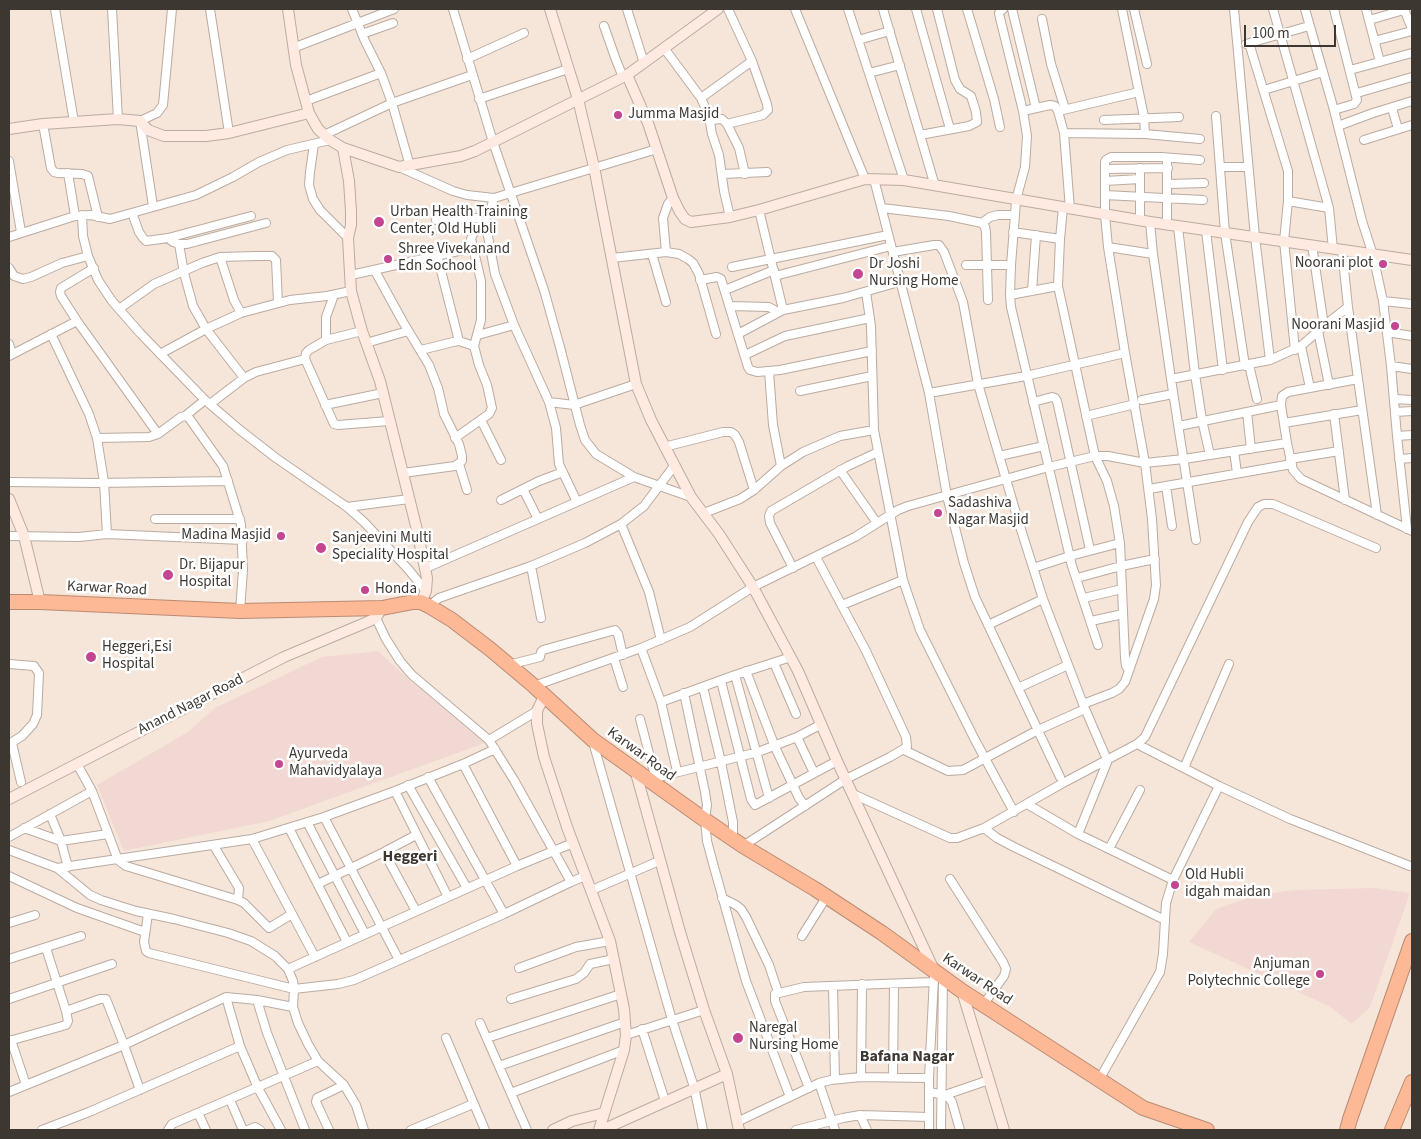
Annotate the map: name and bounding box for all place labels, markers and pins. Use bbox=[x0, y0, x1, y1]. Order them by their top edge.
place label: Jumma Masjid bbox=[628, 106, 719, 124]
marker: Jumma Masjid bbox=[612, 109, 624, 121]
place label: Urban Health Training Center, Old Hubli bbox=[390, 204, 527, 239]
marker: Urban Health Training Center, Old Hubli bbox=[372, 215, 386, 229]
place label: Shree Vivekanand Edn Sochool bbox=[398, 241, 510, 276]
marker: Shree Vivekanand Edn Sochool bbox=[382, 253, 394, 265]
place label: Noorani plot bbox=[1295, 255, 1373, 273]
place label: Dr Joshi Nursing Home bbox=[869, 256, 959, 291]
marker: Noorani plot bbox=[1377, 258, 1389, 270]
marker: Dr Joshi Nursing Home bbox=[851, 267, 865, 281]
place label: Noorani Masjid bbox=[1291, 317, 1385, 335]
marker: Noorani Masjid bbox=[1389, 320, 1401, 332]
place label: Sadashiva Nagar Masjid bbox=[948, 495, 1029, 530]
marker: Sadashiva Nagar Masjid bbox=[932, 507, 944, 519]
place label: Madina Masjid bbox=[181, 527, 271, 545]
marker: Madina Masjid bbox=[275, 530, 287, 542]
place label: Sanjeevini Multi Speciality Hospital bbox=[332, 530, 449, 565]
marker: Sanjeevini Multi Speciality Hospital bbox=[314, 541, 328, 555]
place label: Dr. Bijapur Hospital bbox=[179, 557, 245, 592]
marker: Dr. Bijapur Hospital bbox=[161, 568, 175, 582]
place label: Honda bbox=[375, 581, 417, 599]
marker: Honda bbox=[359, 584, 371, 596]
place label: Heggeri,Esi Hospital bbox=[102, 639, 172, 674]
marker: Heggeri,Esi Hospital bbox=[84, 650, 98, 664]
place label: Ayurveda Mahavidyalaya bbox=[289, 746, 382, 781]
marker: Ayurveda Mahavidyalaya bbox=[273, 758, 285, 770]
place label: Old Hubli idgah maidan bbox=[1185, 867, 1271, 902]
marker: Old Hubli idgah maidan bbox=[1169, 879, 1181, 891]
place label: Anjuman Polytechnic College bbox=[1187, 956, 1310, 991]
marker: Anjuman Polytechnic College bbox=[1314, 968, 1326, 980]
place label: Naregal Nursing Home bbox=[749, 1020, 839, 1055]
marker: Naregal Nursing Home bbox=[731, 1031, 745, 1045]

